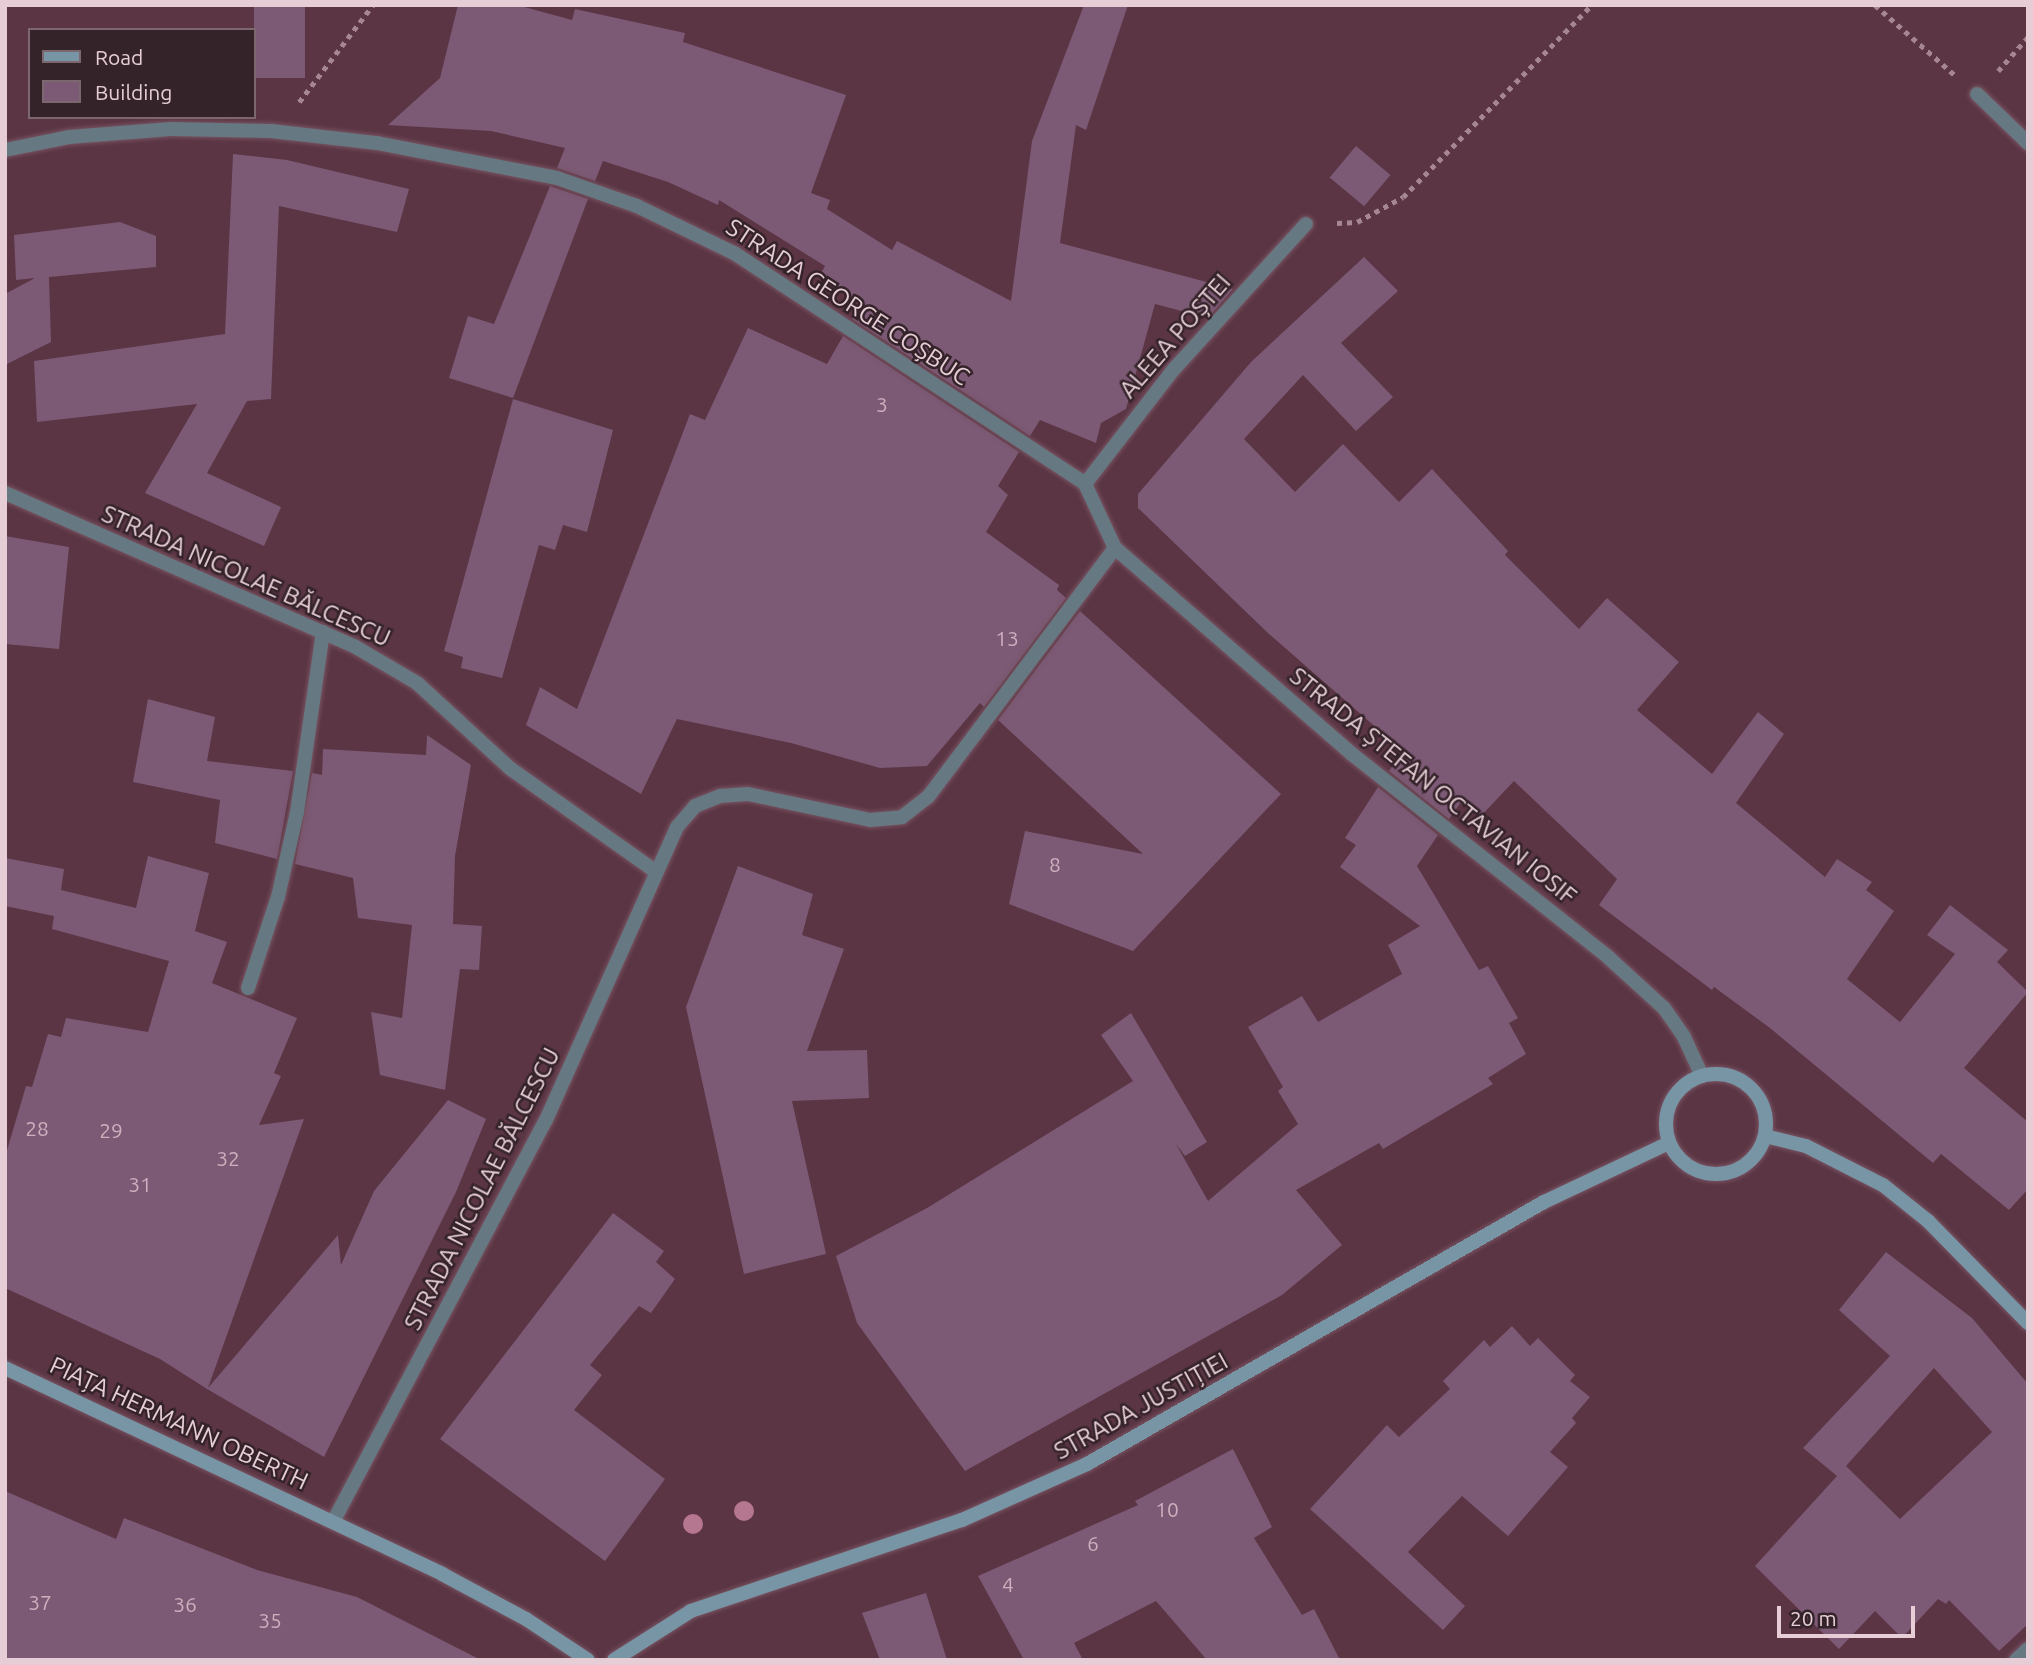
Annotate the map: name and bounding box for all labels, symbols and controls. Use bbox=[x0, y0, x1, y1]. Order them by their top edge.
legend bbox=[28, 28, 256, 119]
text: Road bbox=[95, 45, 143, 69]
text: Building bbox=[95, 80, 172, 104]
street label: STRADA GEORGE COȘBUC bbox=[721, 213, 975, 391]
street label: ALEEA POȘTEI bbox=[1113, 268, 1237, 404]
house number: 3 bbox=[876, 391, 888, 417]
street label: STRADA NICOLAE BĂLCESCU bbox=[97, 499, 395, 653]
house number: 13 bbox=[995, 625, 1019, 651]
street label: STRADA ȘTEFAN OCTAVIAN IOSIF bbox=[1284, 662, 1582, 910]
house number: 8 bbox=[1049, 851, 1061, 877]
street label: STRADA NICOLAE BĂLCESCU bbox=[398, 1043, 566, 1335]
house number: 28 bbox=[25, 1115, 49, 1141]
house number: 29 bbox=[99, 1117, 123, 1143]
house number: 32 bbox=[216, 1145, 240, 1171]
house number: 31 bbox=[128, 1171, 152, 1197]
street label: STRADA JUSTIȚIEI bbox=[1049, 1346, 1233, 1466]
street label: PIAȚA HERMANN OBERTH bbox=[45, 1350, 313, 1496]
house number: 10 bbox=[1155, 1496, 1179, 1522]
house number: 6 bbox=[1087, 1530, 1099, 1556]
house number: 4 bbox=[1002, 1571, 1014, 1597]
house number: 37 bbox=[28, 1589, 52, 1615]
house number: 36 bbox=[173, 1591, 197, 1617]
scale bar bbox=[1781, 1592, 1919, 1636]
text: 20 m bbox=[1790, 1606, 1837, 1630]
house number: 35 bbox=[258, 1607, 282, 1633]

